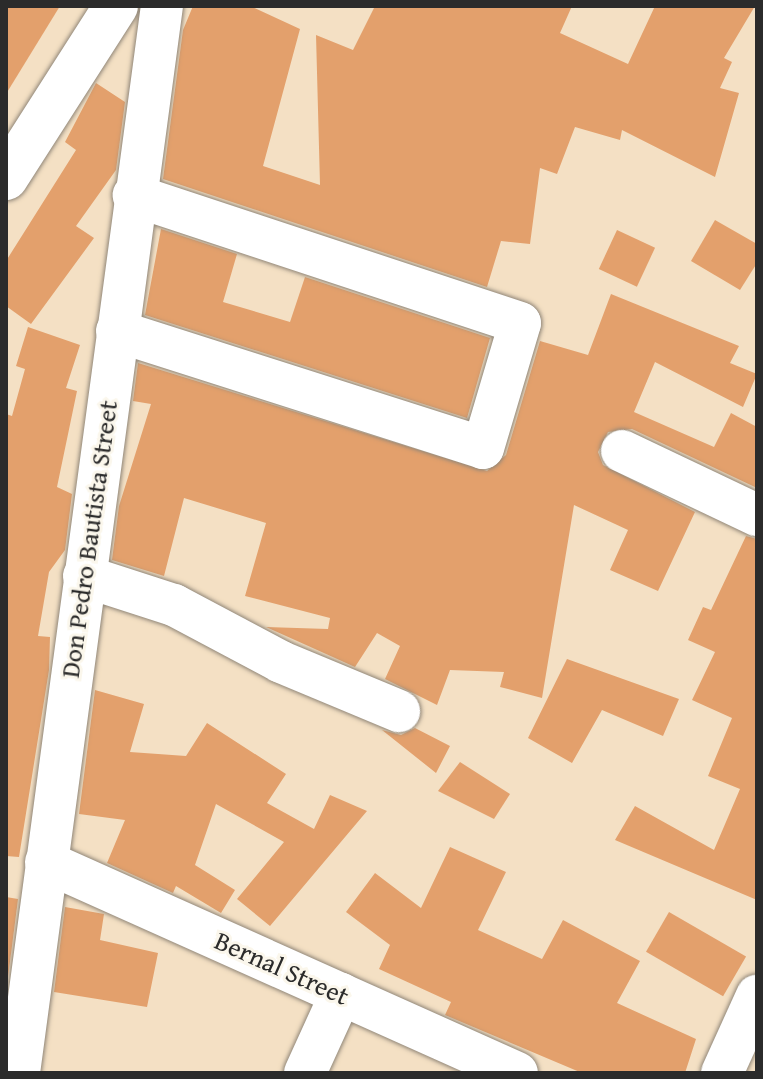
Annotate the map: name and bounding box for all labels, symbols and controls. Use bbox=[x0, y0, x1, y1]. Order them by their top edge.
street label: Don Pedro Bautista Street bbox=[54, 398, 124, 680]
street label: Bernal Street bbox=[210, 925, 354, 1011]

